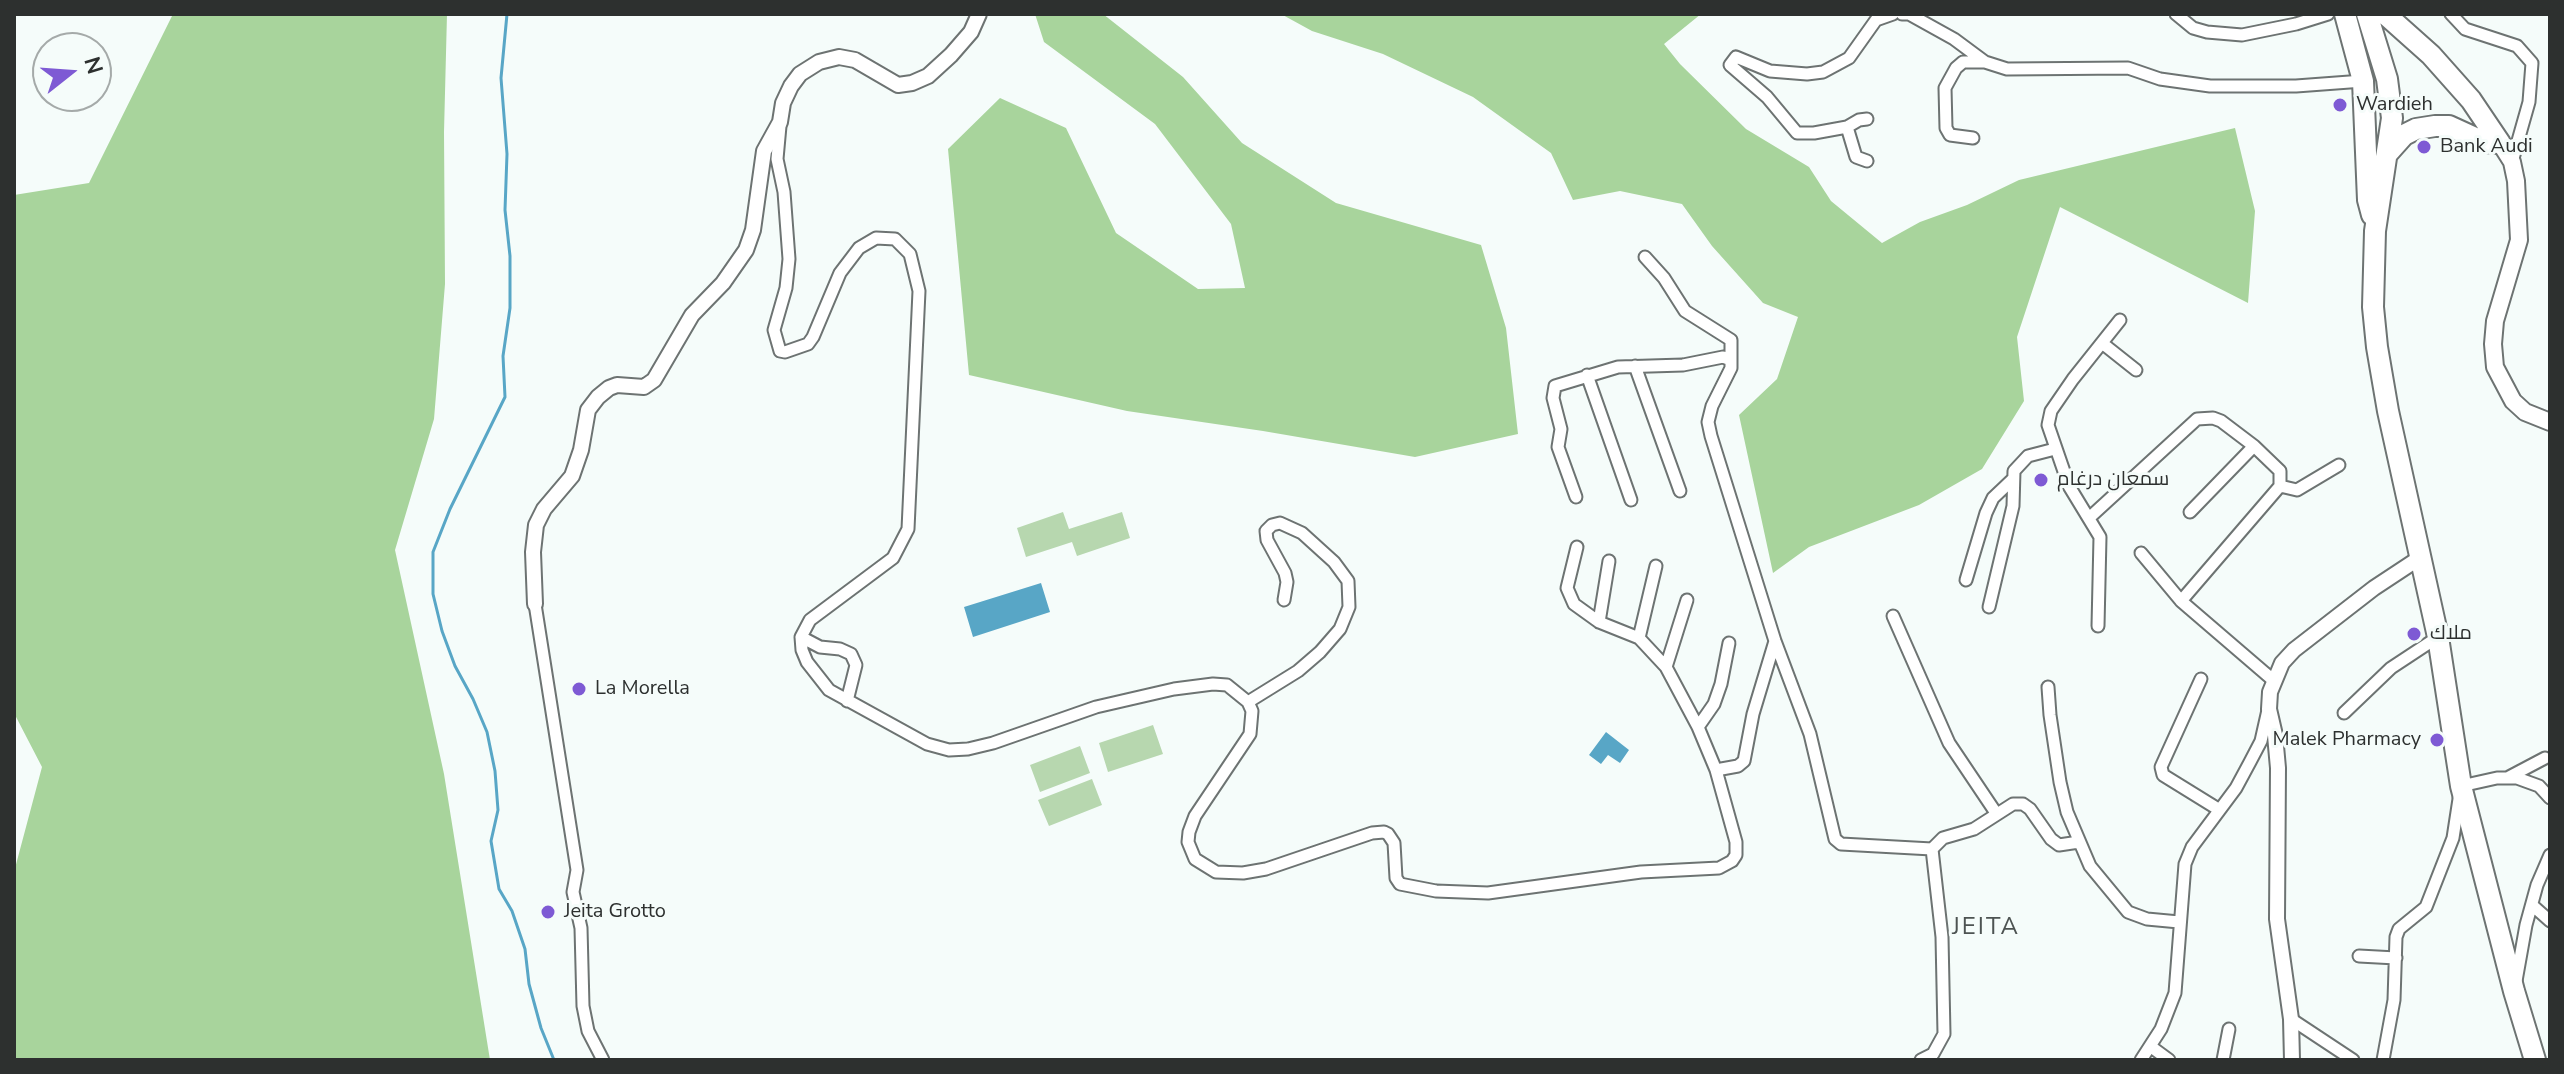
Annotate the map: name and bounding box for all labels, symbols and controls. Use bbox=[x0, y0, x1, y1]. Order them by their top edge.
north arrow bbox=[32, 32, 112, 112]
text: N bbox=[76, 53, 110, 78]
place label: Wardieh bbox=[2356, 93, 2433, 117]
marker: Wardieh bbox=[2331, 96, 2349, 114]
place label: Bank Audi bbox=[2440, 135, 2533, 159]
marker: Bank Audi bbox=[2415, 138, 2433, 156]
place label: سمعان درغام bbox=[2057, 468, 2169, 492]
marker: سمعان درغام bbox=[2032, 471, 2050, 489]
place label: ملاك bbox=[2430, 622, 2472, 646]
marker: ملاك bbox=[2405, 625, 2423, 643]
place label: La Morella bbox=[595, 677, 690, 701]
marker: La Morella bbox=[570, 680, 588, 698]
place label: Malek Pharmacy bbox=[2273, 728, 2421, 752]
marker: Malek Pharmacy bbox=[2428, 731, 2446, 749]
place label: Jeita Grotto bbox=[564, 900, 666, 924]
marker: Jeita Grotto bbox=[539, 903, 557, 921]
district label: JEITA bbox=[1952, 914, 2020, 942]

